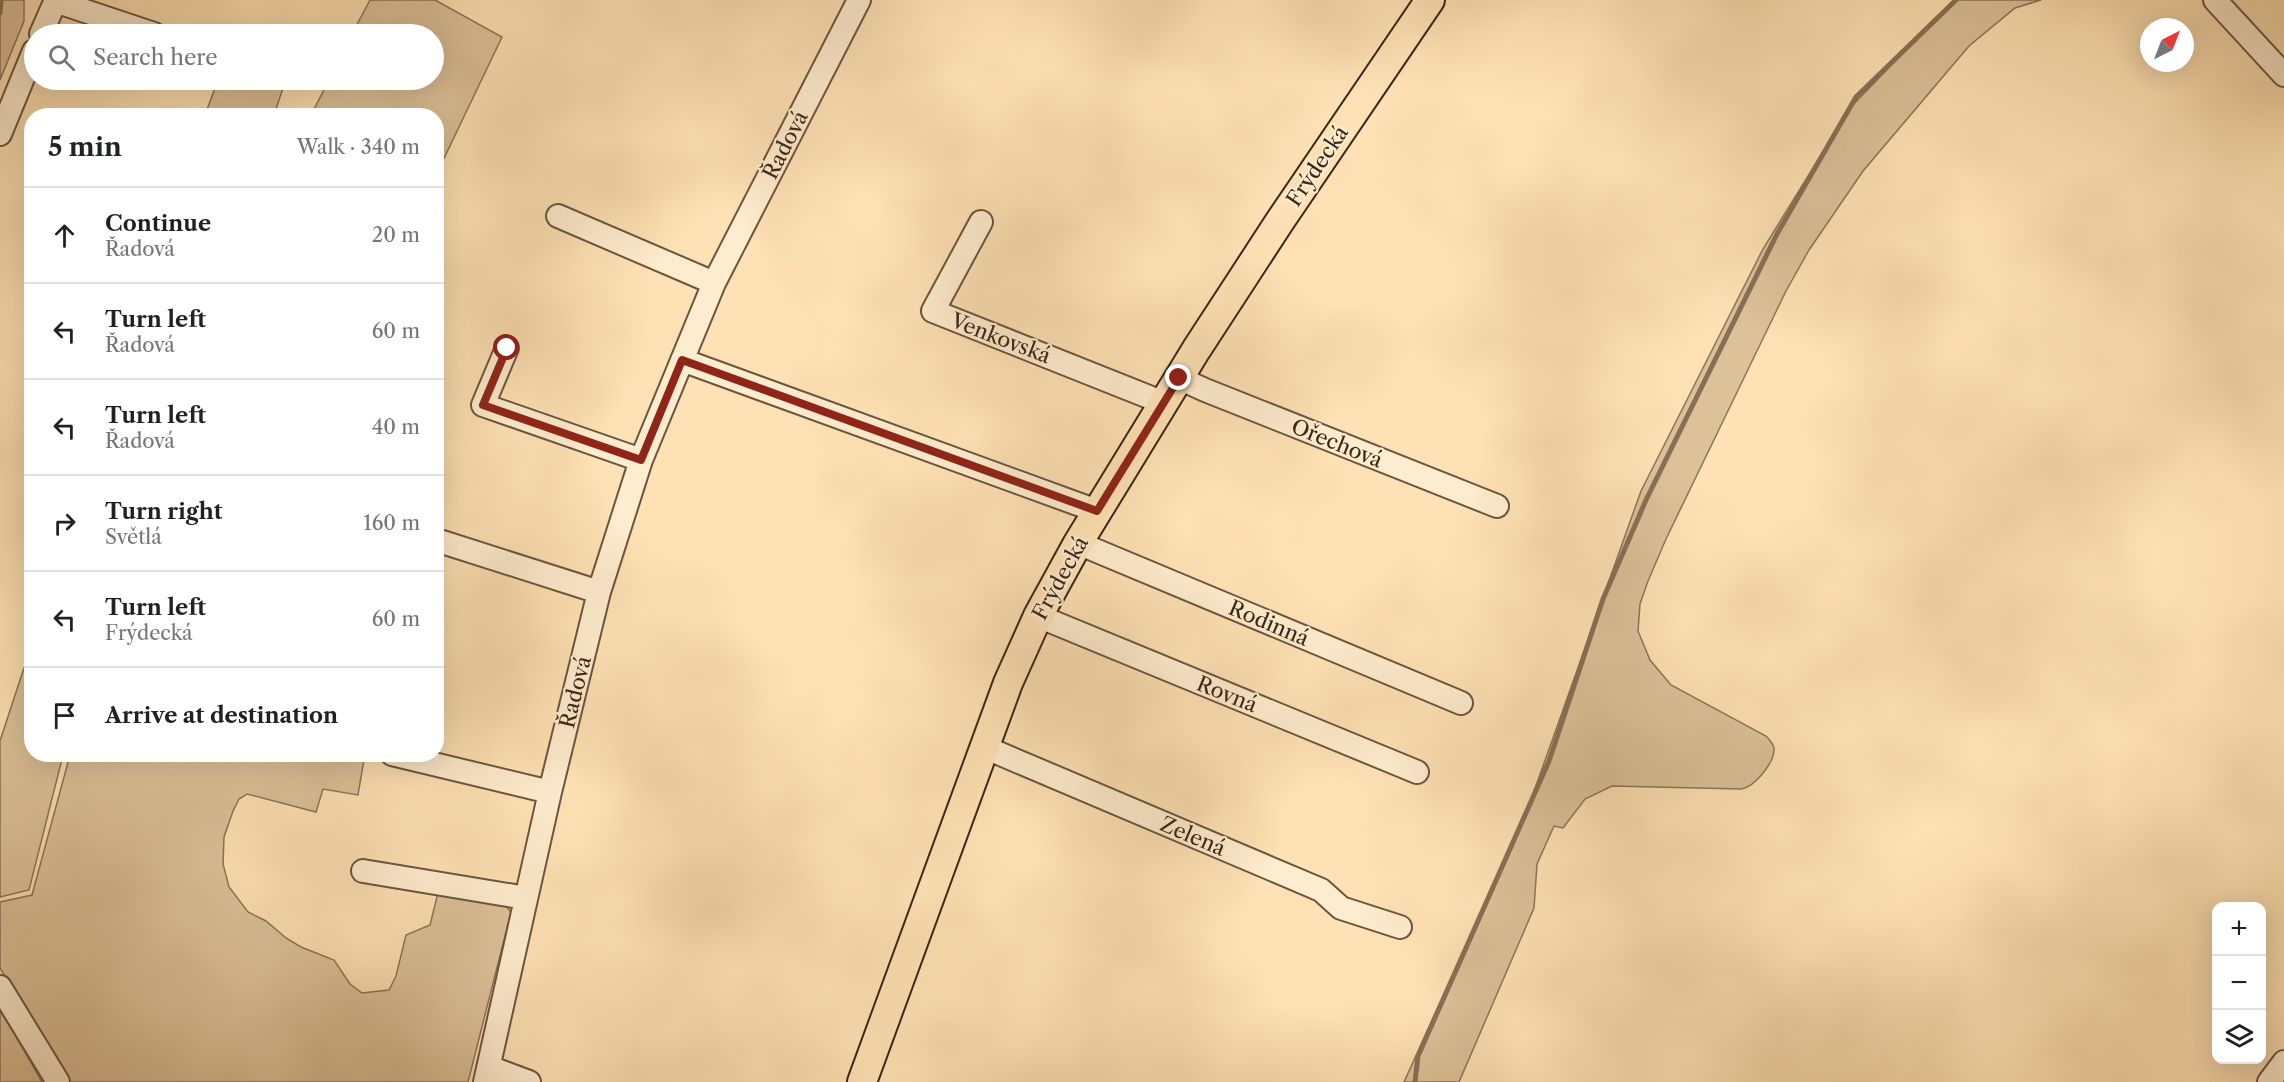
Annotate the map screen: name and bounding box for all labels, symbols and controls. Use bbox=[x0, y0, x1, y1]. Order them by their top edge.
north arrow bbox=[2140, 18, 2194, 72]
search box bbox=[24, 24, 444, 90]
icon: search bbox=[45, 41, 78, 74]
text: Search here bbox=[93, 44, 218, 71]
street label: Řadová bbox=[757, 106, 813, 183]
street label: Frýdecká bbox=[1281, 120, 1354, 211]
text: 5 min bbox=[48, 131, 122, 163]
text: Walk · 340 m bbox=[297, 135, 420, 159]
text: Continue bbox=[105, 210, 211, 237]
icon: ahead bbox=[48, 219, 81, 252]
text: 20 m bbox=[372, 223, 420, 247]
text: Řadová bbox=[105, 237, 175, 261]
text: Turn left bbox=[105, 306, 206, 333]
street label: Venkovská bbox=[947, 307, 1055, 369]
icon: left bbox=[48, 315, 81, 348]
text: 60 m bbox=[372, 319, 420, 343]
text: Řadová bbox=[105, 333, 175, 357]
route start bbox=[493, 334, 519, 360]
route end bbox=[1165, 364, 1191, 390]
text: Turn left bbox=[105, 402, 206, 429]
icon: left bbox=[48, 411, 81, 444]
street label: Ořechová bbox=[1288, 413, 1387, 473]
text: 40 m bbox=[372, 415, 420, 439]
text: Řadová bbox=[105, 429, 175, 453]
text: Turn right bbox=[105, 498, 223, 525]
icon: right bbox=[48, 507, 81, 540]
text: 160 m bbox=[363, 511, 420, 535]
text: Světlá bbox=[105, 525, 162, 549]
street label: Frýdecká bbox=[1027, 531, 1094, 624]
text: Turn left bbox=[105, 594, 206, 621]
street label: Rodinná bbox=[1225, 595, 1314, 651]
icon: left bbox=[48, 603, 81, 636]
text: 60 m bbox=[372, 607, 420, 631]
text: Frýdecká bbox=[105, 621, 193, 645]
street label: Řadová bbox=[554, 653, 596, 731]
street label: Rovná bbox=[1193, 671, 1262, 718]
icon: arrive bbox=[48, 699, 81, 732]
text: Arrive at destination bbox=[105, 702, 338, 729]
street label: Zelená bbox=[1157, 811, 1230, 861]
map controls bbox=[2212, 902, 2266, 1064]
button: + bbox=[2212, 902, 2266, 956]
button: − bbox=[2212, 956, 2266, 1010]
button: layers bbox=[2212, 1010, 2266, 1064]

